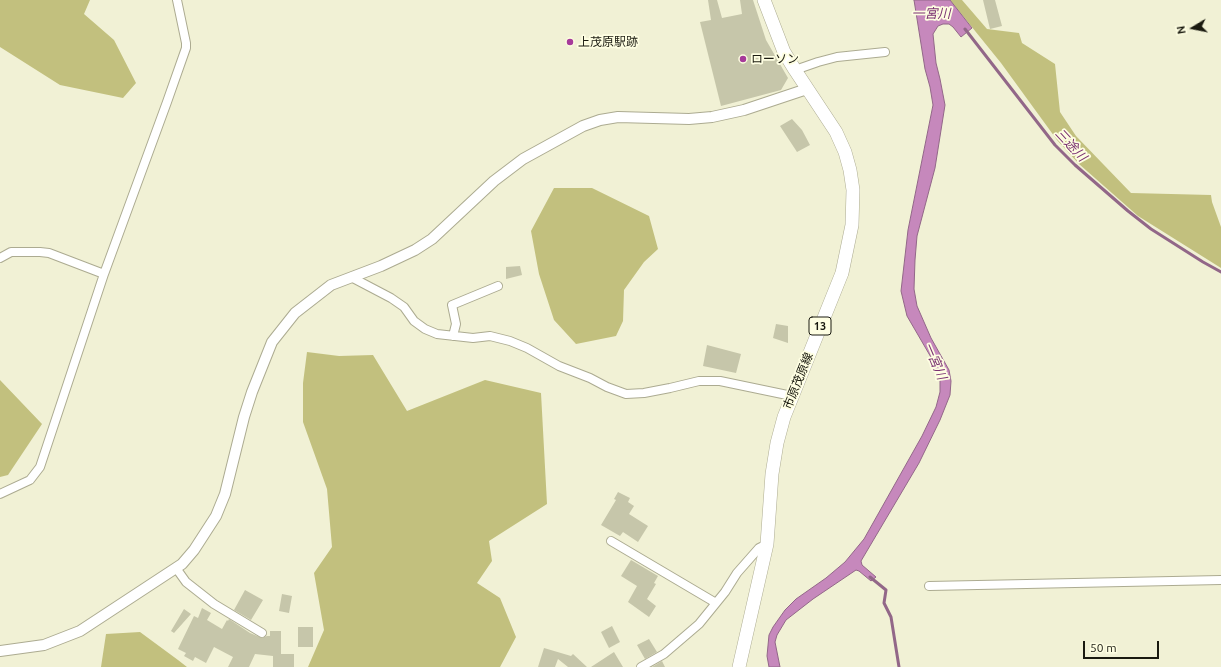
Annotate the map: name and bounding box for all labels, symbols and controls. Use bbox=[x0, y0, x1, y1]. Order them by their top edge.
water label: 一宮川 bbox=[912, 6, 950, 22]
north arrow bbox=[1173, 8, 1213, 48]
text: N bbox=[1175, 25, 1188, 35]
place label: 上茂原駅跡 bbox=[578, 35, 638, 49]
marker: 上茂原駅跡 bbox=[565, 37, 575, 47]
place label: ローソン bbox=[751, 52, 799, 66]
marker: ローソン bbox=[738, 54, 748, 64]
water label: 三途川 bbox=[1052, 125, 1090, 165]
road number: 13 bbox=[809, 317, 831, 335]
water label: 一宮川 bbox=[920, 340, 950, 382]
street label: 市原茂原線 bbox=[780, 350, 816, 412]
scale bar bbox=[1085, 633, 1161, 659]
text: 50 m bbox=[1090, 641, 1117, 654]

